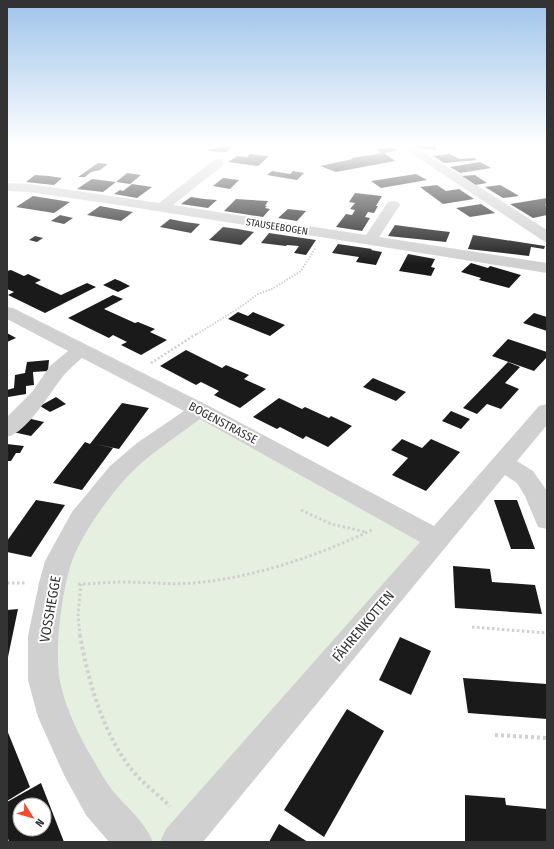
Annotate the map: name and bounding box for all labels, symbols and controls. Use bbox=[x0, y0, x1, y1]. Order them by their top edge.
street label: STAUSEEBOGEN bbox=[245, 216, 309, 238]
street label: BOGENSTRASSE bbox=[186, 399, 260, 447]
street label: VOSSHEGGE bbox=[36, 574, 65, 644]
street label: FÄHRENKOTTEN bbox=[329, 587, 398, 665]
north arrow bbox=[12, 797, 52, 837]
text: N bbox=[32, 816, 47, 829]

